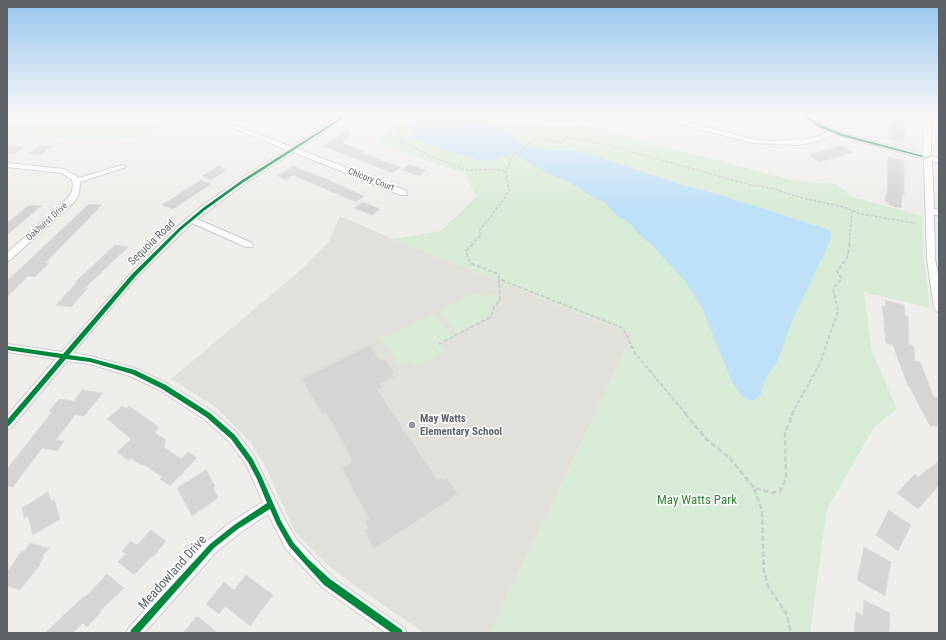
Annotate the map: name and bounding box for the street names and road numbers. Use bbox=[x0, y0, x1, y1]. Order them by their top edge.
street label: Chicory Court bbox=[346, 166, 396, 194]
street label: Oakhurst Drive bbox=[24, 201, 70, 243]
street label: Sequoia Road bbox=[126, 218, 178, 268]
street label: Meadowland Drive bbox=[136, 533, 210, 613]

